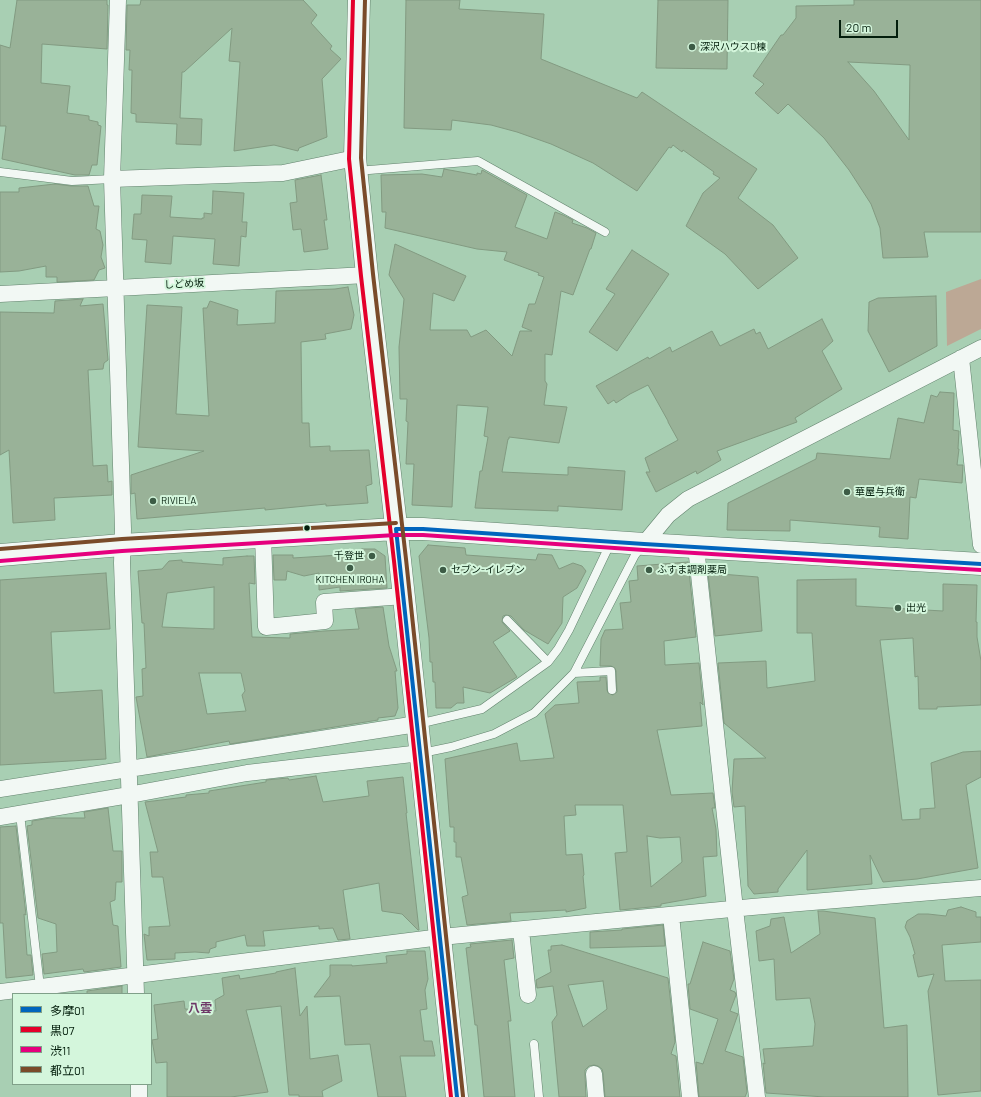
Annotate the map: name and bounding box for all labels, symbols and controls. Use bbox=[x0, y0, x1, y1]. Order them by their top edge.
scale bar bbox=[841, 12, 900, 38]
text: 20 m bbox=[846, 20, 872, 34]
place label: 深沢ハウスD棟 bbox=[700, 41, 766, 53]
marker: 深沢ハウスD棟 bbox=[687, 42, 697, 52]
street label: しどめ坂 bbox=[164, 277, 204, 291]
place label: 華屋与兵衛 bbox=[855, 486, 905, 498]
marker: 華屋与兵衛 bbox=[842, 487, 852, 497]
place label: RIVIELA bbox=[161, 495, 196, 507]
marker: RIVIELA bbox=[148, 496, 158, 506]
unlabelled marker bbox=[302, 523, 312, 533]
place label: 千登世 bbox=[334, 550, 364, 562]
marker: 千登世 bbox=[367, 551, 377, 561]
marker: KITCHEN IROHA bbox=[345, 563, 355, 573]
place label: セブン-イレブン bbox=[451, 564, 525, 576]
place label: ふすま調剤薬局 bbox=[657, 564, 727, 576]
marker: セブン-イレブン bbox=[438, 565, 448, 575]
marker: ふすま調剤薬局 bbox=[644, 565, 654, 575]
place label: KITCHEN IROHA bbox=[316, 574, 384, 586]
place label: 出光 bbox=[906, 602, 926, 614]
marker: 出光 bbox=[893, 603, 903, 613]
legend bbox=[12, 993, 152, 1085]
district label: 八雲 bbox=[188, 1001, 212, 1015]
text: 多摩01 bbox=[50, 1003, 85, 1017]
text: 黒07 bbox=[50, 1023, 74, 1037]
text: 渋11 bbox=[50, 1043, 70, 1057]
text: 都立01 bbox=[50, 1063, 85, 1077]

